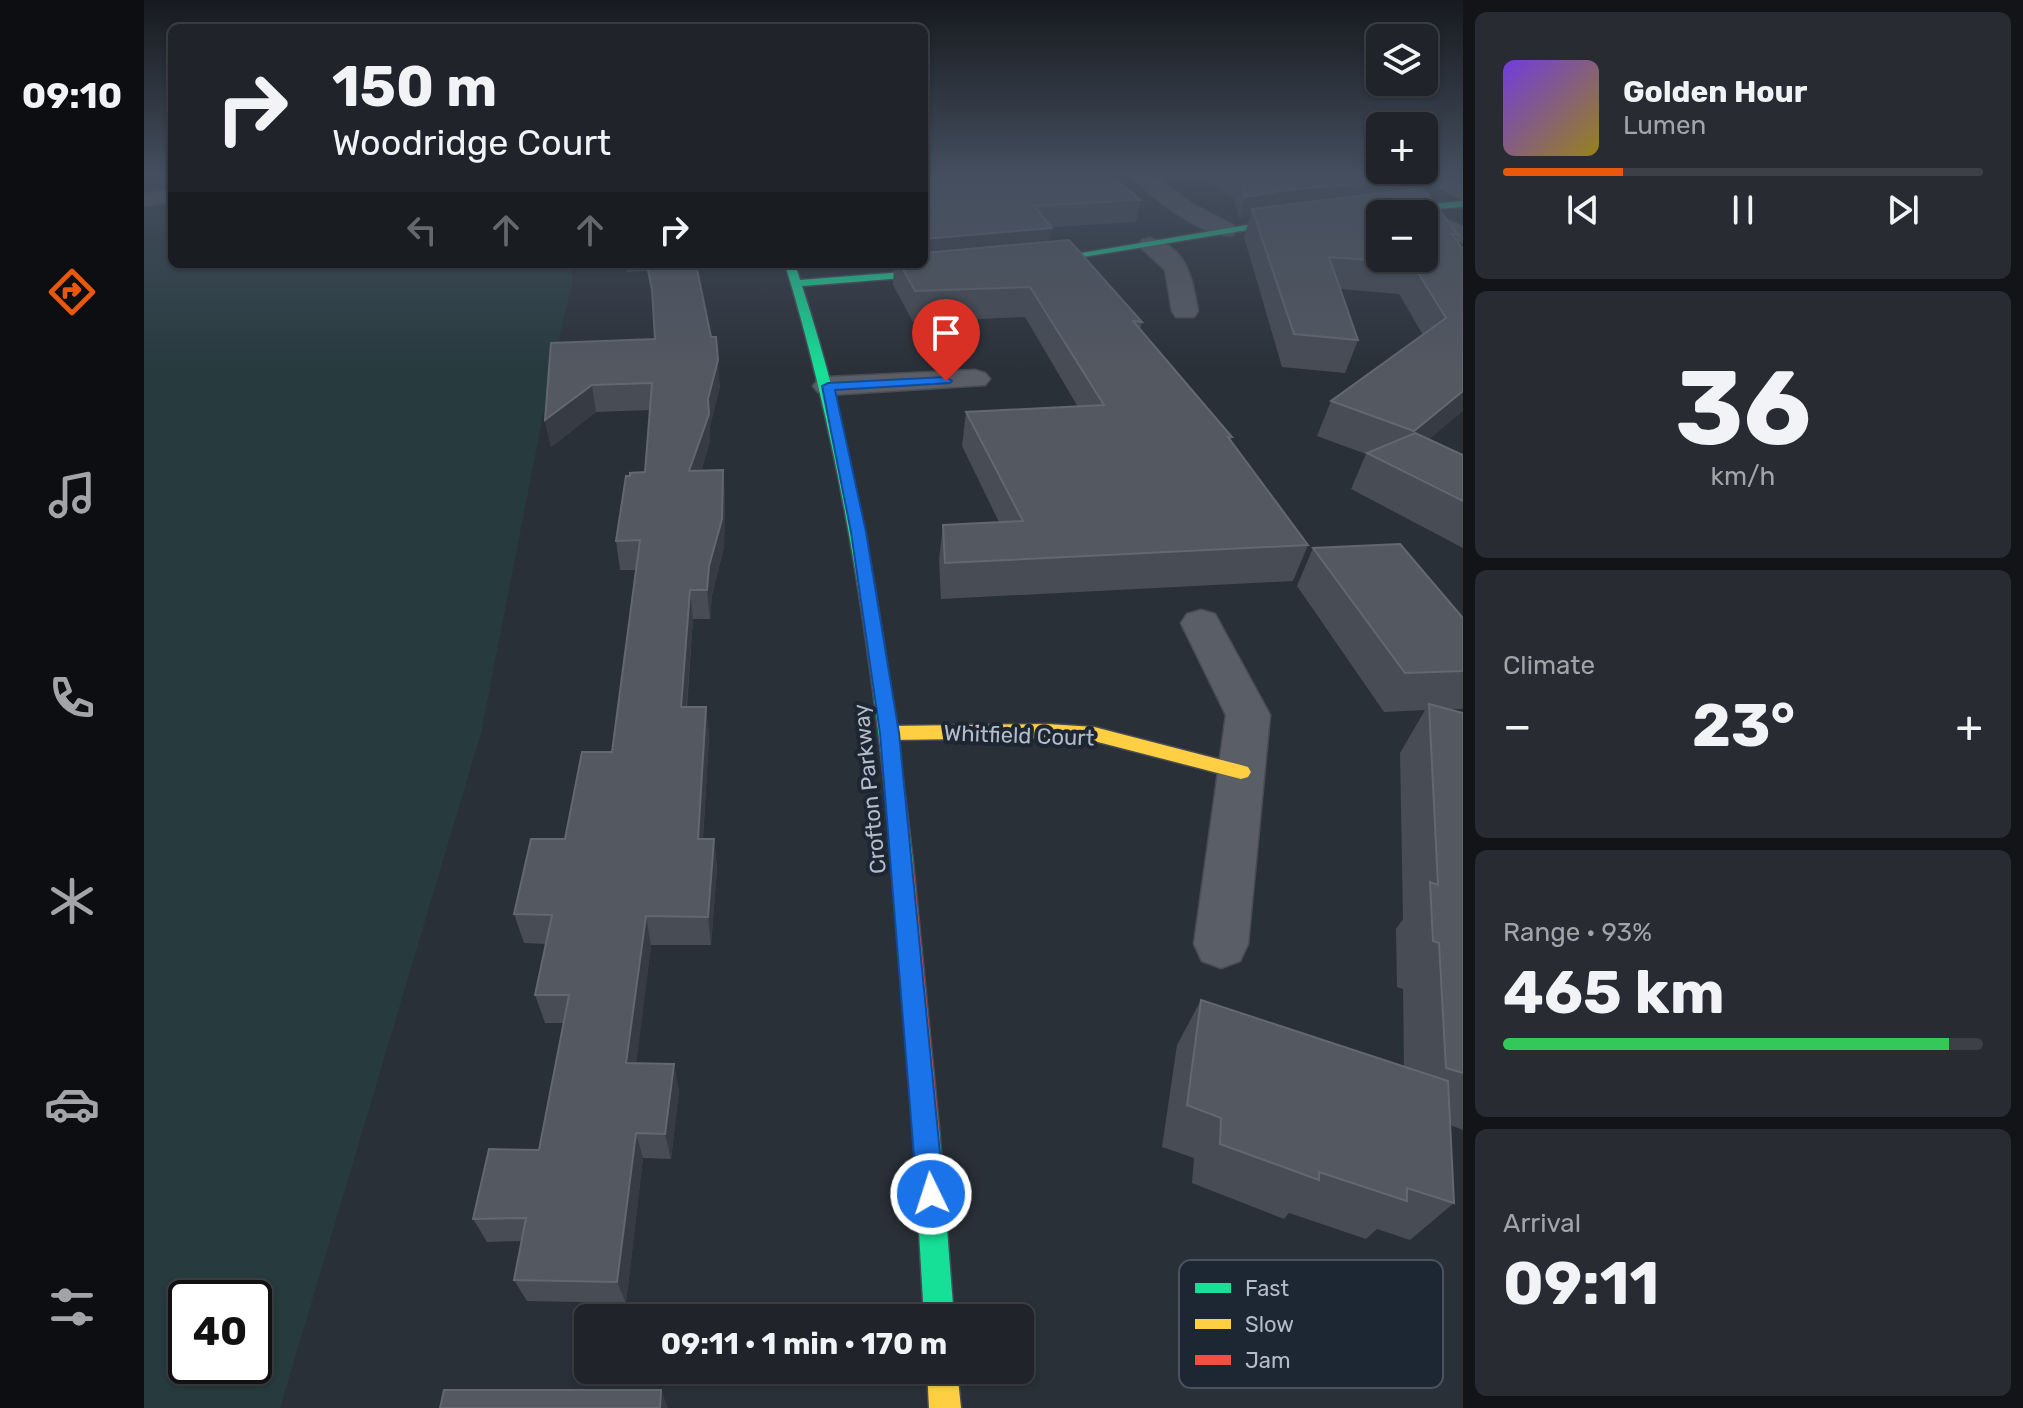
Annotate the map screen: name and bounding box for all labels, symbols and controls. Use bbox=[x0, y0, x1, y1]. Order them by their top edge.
map controls bbox=[1366, 24, 1438, 272]
button: layers bbox=[1366, 24, 1438, 96]
text: 150 m bbox=[332, 54, 497, 120]
icon: right bbox=[200, 56, 304, 160]
text: 09:10 bbox=[22, 74, 122, 117]
text: Golden Hour bbox=[1623, 74, 1807, 110]
text: Lumen bbox=[1623, 110, 1706, 141]
button: + bbox=[1366, 112, 1438, 184]
text: Woodridge Court bbox=[332, 121, 611, 164]
icon: previous bbox=[1561, 188, 1605, 232]
icon: pause bbox=[1721, 188, 1765, 232]
icon: next bbox=[1881, 188, 1925, 232]
button: − bbox=[1366, 200, 1438, 272]
icon: left bbox=[400, 208, 444, 252]
icon: ahead bbox=[484, 208, 528, 252]
icon: ahead bbox=[568, 208, 612, 252]
icon: right bbox=[652, 208, 696, 252]
icon: directions bbox=[44, 264, 100, 320]
pin bbox=[912, 299, 980, 381]
icon: arrive bbox=[924, 311, 968, 355]
text: 36 bbox=[1675, 347, 1811, 470]
text: km/h bbox=[1711, 461, 1775, 492]
icon: music bbox=[44, 467, 100, 523]
text: Climate bbox=[1503, 650, 1595, 681]
icon: phone bbox=[44, 670, 100, 726]
text: 23° bbox=[1692, 690, 1795, 761]
text: − bbox=[1503, 700, 1532, 752]
text: + bbox=[1956, 700, 1983, 752]
street label: Crofton Parkway bbox=[847, 703, 892, 875]
street label: Whitfield Court bbox=[943, 719, 1095, 752]
icon: climate bbox=[44, 873, 100, 929]
text: Range · 93% bbox=[1503, 917, 1652, 948]
text: 465 km bbox=[1503, 957, 1725, 1028]
icon: car bbox=[44, 1076, 100, 1132]
position arrow bbox=[889, 1152, 973, 1236]
text: Arrival bbox=[1503, 1208, 1581, 1239]
text: 09:11 bbox=[1503, 1248, 1659, 1319]
legend bbox=[1179, 1260, 1443, 1388]
text: Fast bbox=[1245, 1275, 1290, 1302]
icon: filters bbox=[44, 1279, 100, 1335]
speed limit sign: 40 bbox=[168, 1280, 272, 1384]
text: Slow bbox=[1245, 1311, 1294, 1338]
text: 09:11 · 1 min · 170 m bbox=[661, 1326, 947, 1362]
text: Jam bbox=[1245, 1347, 1291, 1374]

